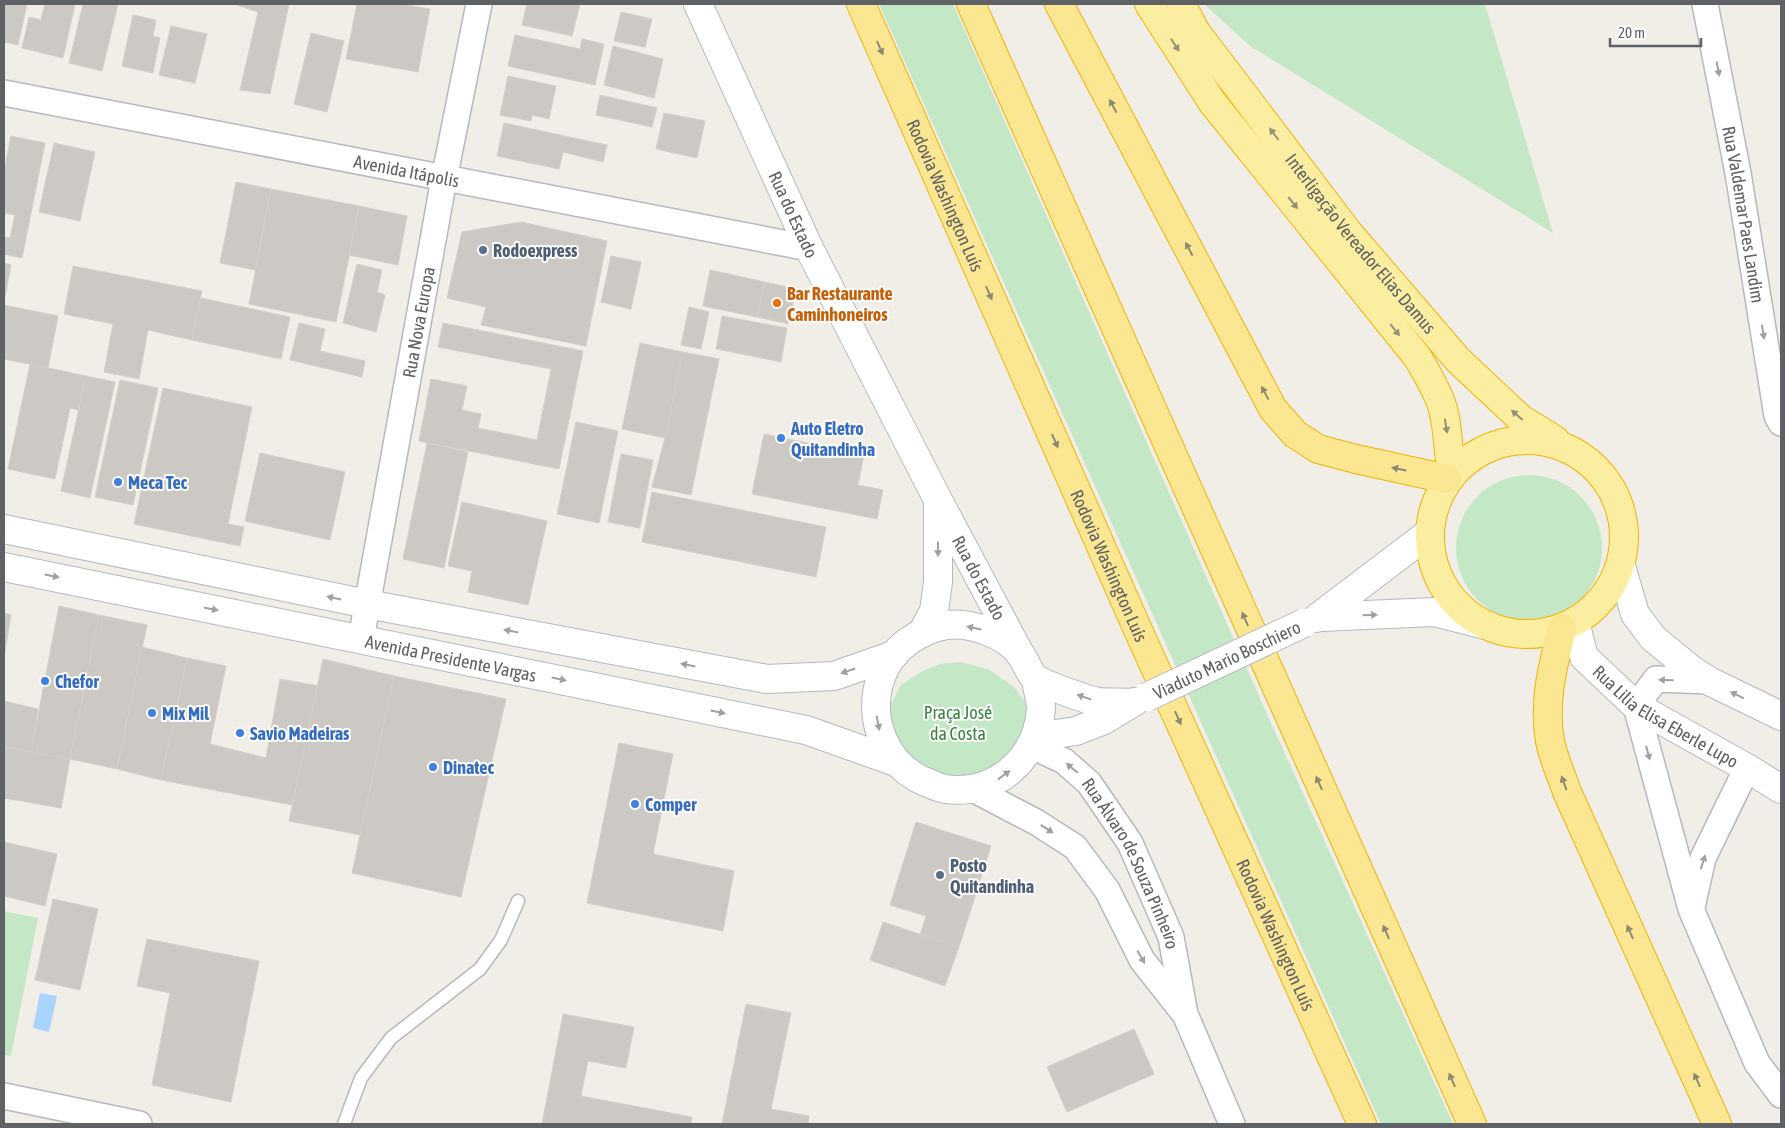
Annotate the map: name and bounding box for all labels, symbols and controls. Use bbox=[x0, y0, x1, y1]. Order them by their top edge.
scale bar bbox=[1610, 15, 1701, 47]
text: 20 m bbox=[1618, 24, 1645, 41]
one-way arrow bbox=[1170, 38, 1180, 51]
one-way arrow bbox=[877, 41, 885, 55]
one-way arrow bbox=[1714, 61, 1722, 77]
one-way arrow bbox=[1109, 98, 1117, 113]
street label: Rodovia Washington Luís bbox=[903, 116, 988, 274]
street label: Rua Valdemar Paes Landim bbox=[1719, 124, 1769, 304]
one-way arrow bbox=[1269, 127, 1279, 141]
street label: Interligação Vereador Elias Damus bbox=[1282, 149, 1441, 337]
street label: Avenida Itápolis bbox=[352, 150, 461, 191]
street label: Rua do Estado bbox=[765, 168, 823, 261]
one-way arrow bbox=[1288, 196, 1299, 209]
place label: Rodoexpress bbox=[493, 240, 578, 261]
one-way arrow bbox=[1185, 242, 1193, 257]
marker: Rodoexpress bbox=[477, 244, 489, 256]
street label: Rua Nova Europa bbox=[398, 265, 439, 379]
place label: Bar Restaurante Caminhoneiros bbox=[787, 283, 893, 325]
one-way arrow bbox=[985, 286, 993, 300]
marker: Bar Restaurante Caminhoneiros bbox=[771, 297, 783, 309]
one-way arrow bbox=[1389, 323, 1400, 336]
one-way arrow bbox=[1760, 325, 1768, 341]
one-way arrow bbox=[1260, 386, 1269, 400]
one-way arrow bbox=[1511, 410, 1524, 421]
place label: Auto Eletro Quitandinha bbox=[790, 418, 875, 460]
one-way arrow bbox=[1442, 418, 1450, 434]
marker: Auto Eletro Quitandinha bbox=[775, 432, 787, 444]
one-way arrow bbox=[1051, 434, 1059, 448]
one-way arrow bbox=[1391, 464, 1407, 472]
place label: Meca Tec bbox=[128, 472, 188, 493]
marker: Meca Tec bbox=[112, 476, 124, 488]
street label: Rodovia Washington Luís bbox=[1067, 486, 1152, 645]
street label: Rua do Estado bbox=[948, 532, 1010, 623]
one-way arrow bbox=[934, 541, 942, 557]
one-way arrow bbox=[44, 573, 60, 581]
one-way arrow bbox=[326, 593, 342, 601]
one-way arrow bbox=[203, 605, 219, 613]
one-way arrow bbox=[1362, 610, 1378, 618]
one-way arrow bbox=[1241, 612, 1249, 626]
street label: Viaduto Mario Boschiero bbox=[1150, 616, 1304, 703]
one-way arrow bbox=[967, 624, 982, 632]
one-way arrow bbox=[502, 627, 518, 635]
street label: Avenida Presidente Vargas bbox=[363, 630, 538, 685]
one-way arrow bbox=[679, 660, 695, 668]
street label: Rua Lilia Elisa Eberle Lupo bbox=[1589, 661, 1742, 772]
one-way arrow bbox=[840, 667, 855, 675]
place label: Chefor bbox=[55, 671, 99, 692]
marker: Chefor bbox=[39, 675, 51, 687]
one-way arrow bbox=[1657, 675, 1673, 683]
one-way arrow bbox=[551, 676, 567, 684]
one-way arrow bbox=[1730, 691, 1745, 699]
one-way arrow bbox=[1077, 693, 1092, 700]
park label: Praça José da Costa bbox=[924, 702, 992, 744]
place label: Mix Mil bbox=[162, 703, 209, 724]
marker: Mix Mil bbox=[146, 707, 158, 719]
one-way arrow bbox=[710, 708, 725, 716]
one-way arrow bbox=[1174, 711, 1182, 725]
one-way arrow bbox=[874, 715, 882, 731]
place label: Savio Madeiras bbox=[250, 723, 350, 744]
marker: Savio Madeiras bbox=[234, 727, 246, 739]
one-way arrow bbox=[1645, 745, 1653, 760]
place label: Dinatec bbox=[443, 757, 494, 778]
marker: Dinatec bbox=[427, 761, 439, 773]
one-way arrow bbox=[1066, 763, 1078, 774]
one-way arrow bbox=[997, 770, 1010, 781]
street label: Rua Álvaro de Souza Pinheiro bbox=[1078, 774, 1183, 950]
one-way arrow bbox=[1560, 775, 1568, 790]
one-way arrow bbox=[1315, 776, 1323, 790]
place label: Comper bbox=[645, 794, 697, 815]
marker: Comper bbox=[629, 798, 641, 810]
one-way arrow bbox=[1040, 824, 1053, 834]
one-way arrow bbox=[1699, 854, 1707, 869]
place label: Posto Quitandinha bbox=[950, 855, 1034, 897]
street label: Rodovia Washington Luís bbox=[1233, 856, 1320, 1014]
marker: Posto Quitandinha bbox=[934, 869, 946, 881]
one-way arrow bbox=[1381, 925, 1389, 939]
one-way arrow bbox=[1626, 925, 1634, 939]
one-way arrow bbox=[1137, 950, 1146, 963]
one-way arrow bbox=[1448, 1073, 1456, 1087]
one-way arrow bbox=[1692, 1073, 1700, 1087]

